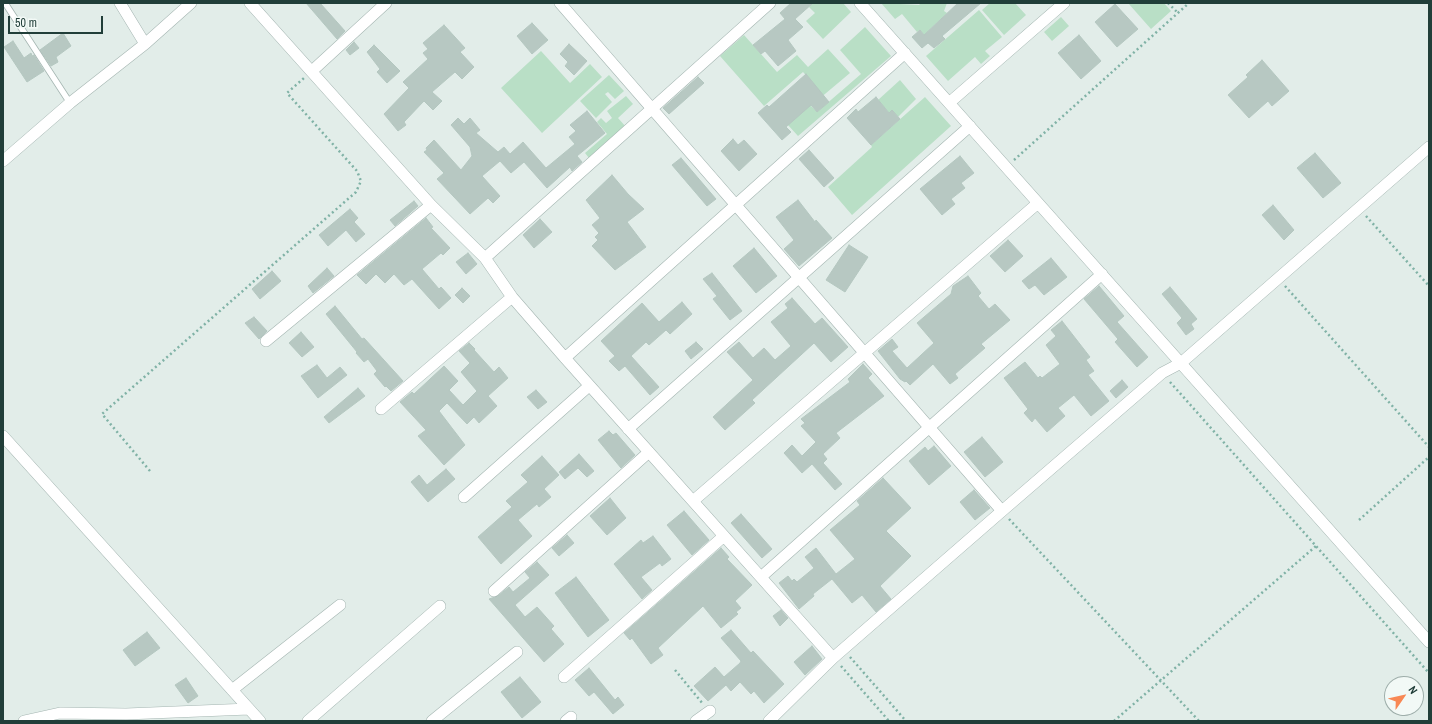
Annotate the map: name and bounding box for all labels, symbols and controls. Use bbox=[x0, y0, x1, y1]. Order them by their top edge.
scale bar bbox=[10, 8, 105, 34]
text: 50 m bbox=[15, 15, 37, 31]
north arrow bbox=[1384, 676, 1424, 716]
text: N bbox=[1405, 683, 1421, 696]

